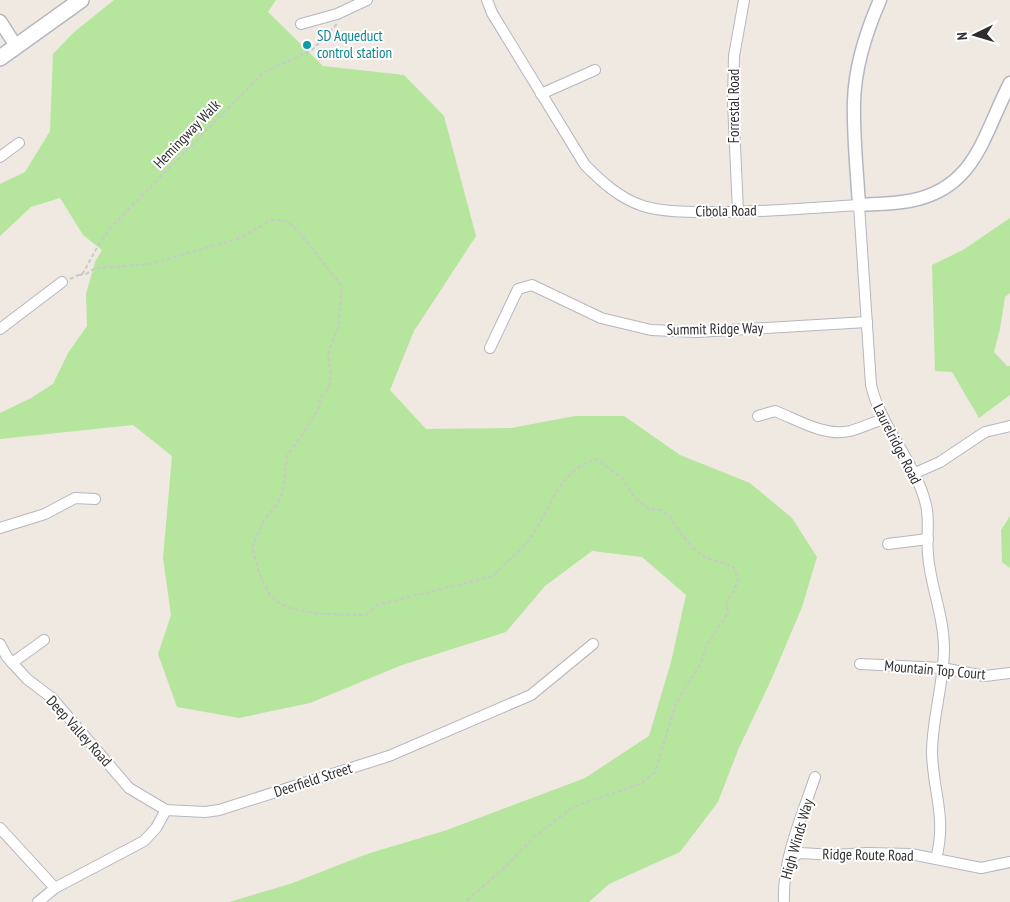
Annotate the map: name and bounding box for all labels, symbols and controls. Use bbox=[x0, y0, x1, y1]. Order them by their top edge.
north arrow bbox=[950, 10, 1000, 60]
place label: SD Aqueduct control station bbox=[317, 26, 392, 62]
text: N bbox=[953, 32, 971, 41]
marker: SD Aqueduct control station bbox=[301, 39, 313, 51]
street label: Forrestal Road bbox=[724, 69, 743, 143]
street label: Hemingway Walk bbox=[149, 95, 224, 172]
street label: Cibola Road bbox=[695, 200, 757, 221]
street label: Summit Ridge Way bbox=[666, 318, 764, 339]
street label: Laurelridge Road bbox=[869, 400, 926, 487]
street label: Mountain Top Court bbox=[884, 656, 986, 683]
street label: Deep Valley Road bbox=[43, 691, 116, 770]
street label: Deerfield Street bbox=[271, 758, 354, 801]
street label: High Winds Way bbox=[776, 796, 817, 881]
street label: Ridge Route Road bbox=[822, 844, 914, 865]

